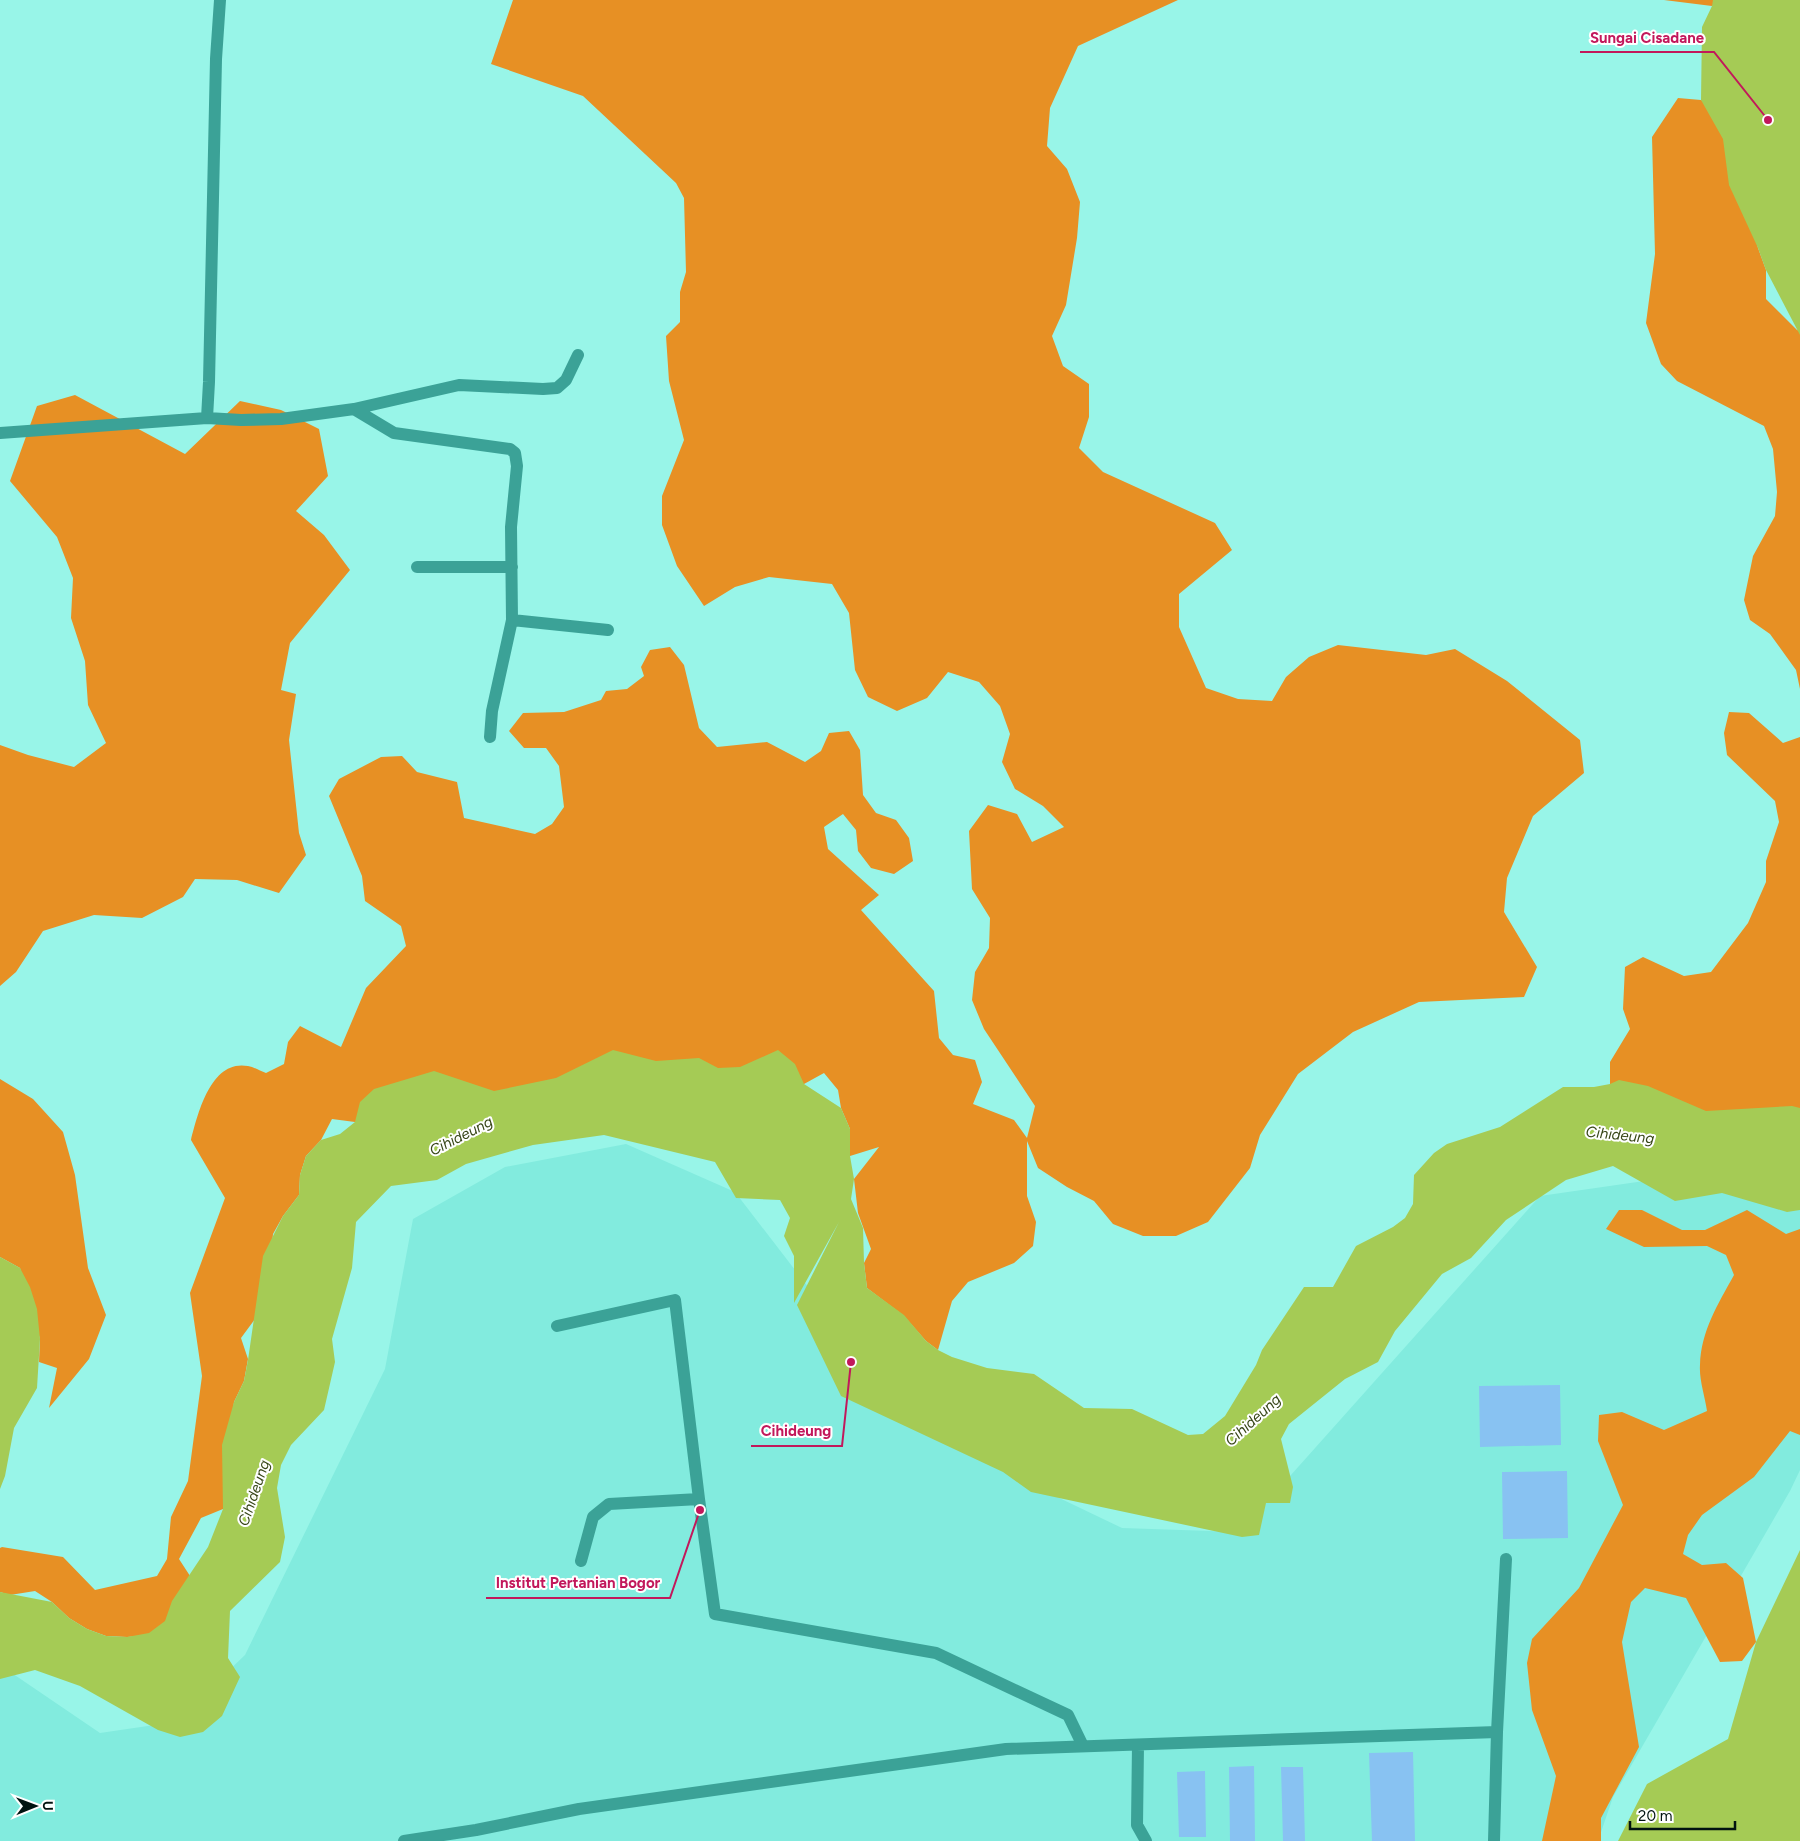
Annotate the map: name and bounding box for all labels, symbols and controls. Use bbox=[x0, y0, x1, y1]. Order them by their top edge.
callout: Sungai Cisadane bbox=[1580, 22, 1714, 52]
text: Sungai Cisadane bbox=[1590, 29, 1705, 47]
water label: Cihideung bbox=[426, 1112, 496, 1160]
water label: Cihideung bbox=[1585, 1122, 1655, 1148]
water label: Cihideung bbox=[1221, 1390, 1285, 1450]
callout: Cihideung bbox=[751, 1416, 842, 1446]
text: Cihideung bbox=[761, 1422, 831, 1440]
water label: Cihideung bbox=[234, 1457, 274, 1528]
callout: Institut Pertanian Bogor bbox=[486, 1568, 670, 1598]
text: Institut Pertanian Bogor bbox=[496, 1574, 661, 1592]
north arrow bbox=[10, 1781, 60, 1831]
scale bar bbox=[1630, 1798, 1735, 1830]
text: U bbox=[39, 1801, 56, 1811]
text: 20 m bbox=[1638, 1807, 1672, 1825]

